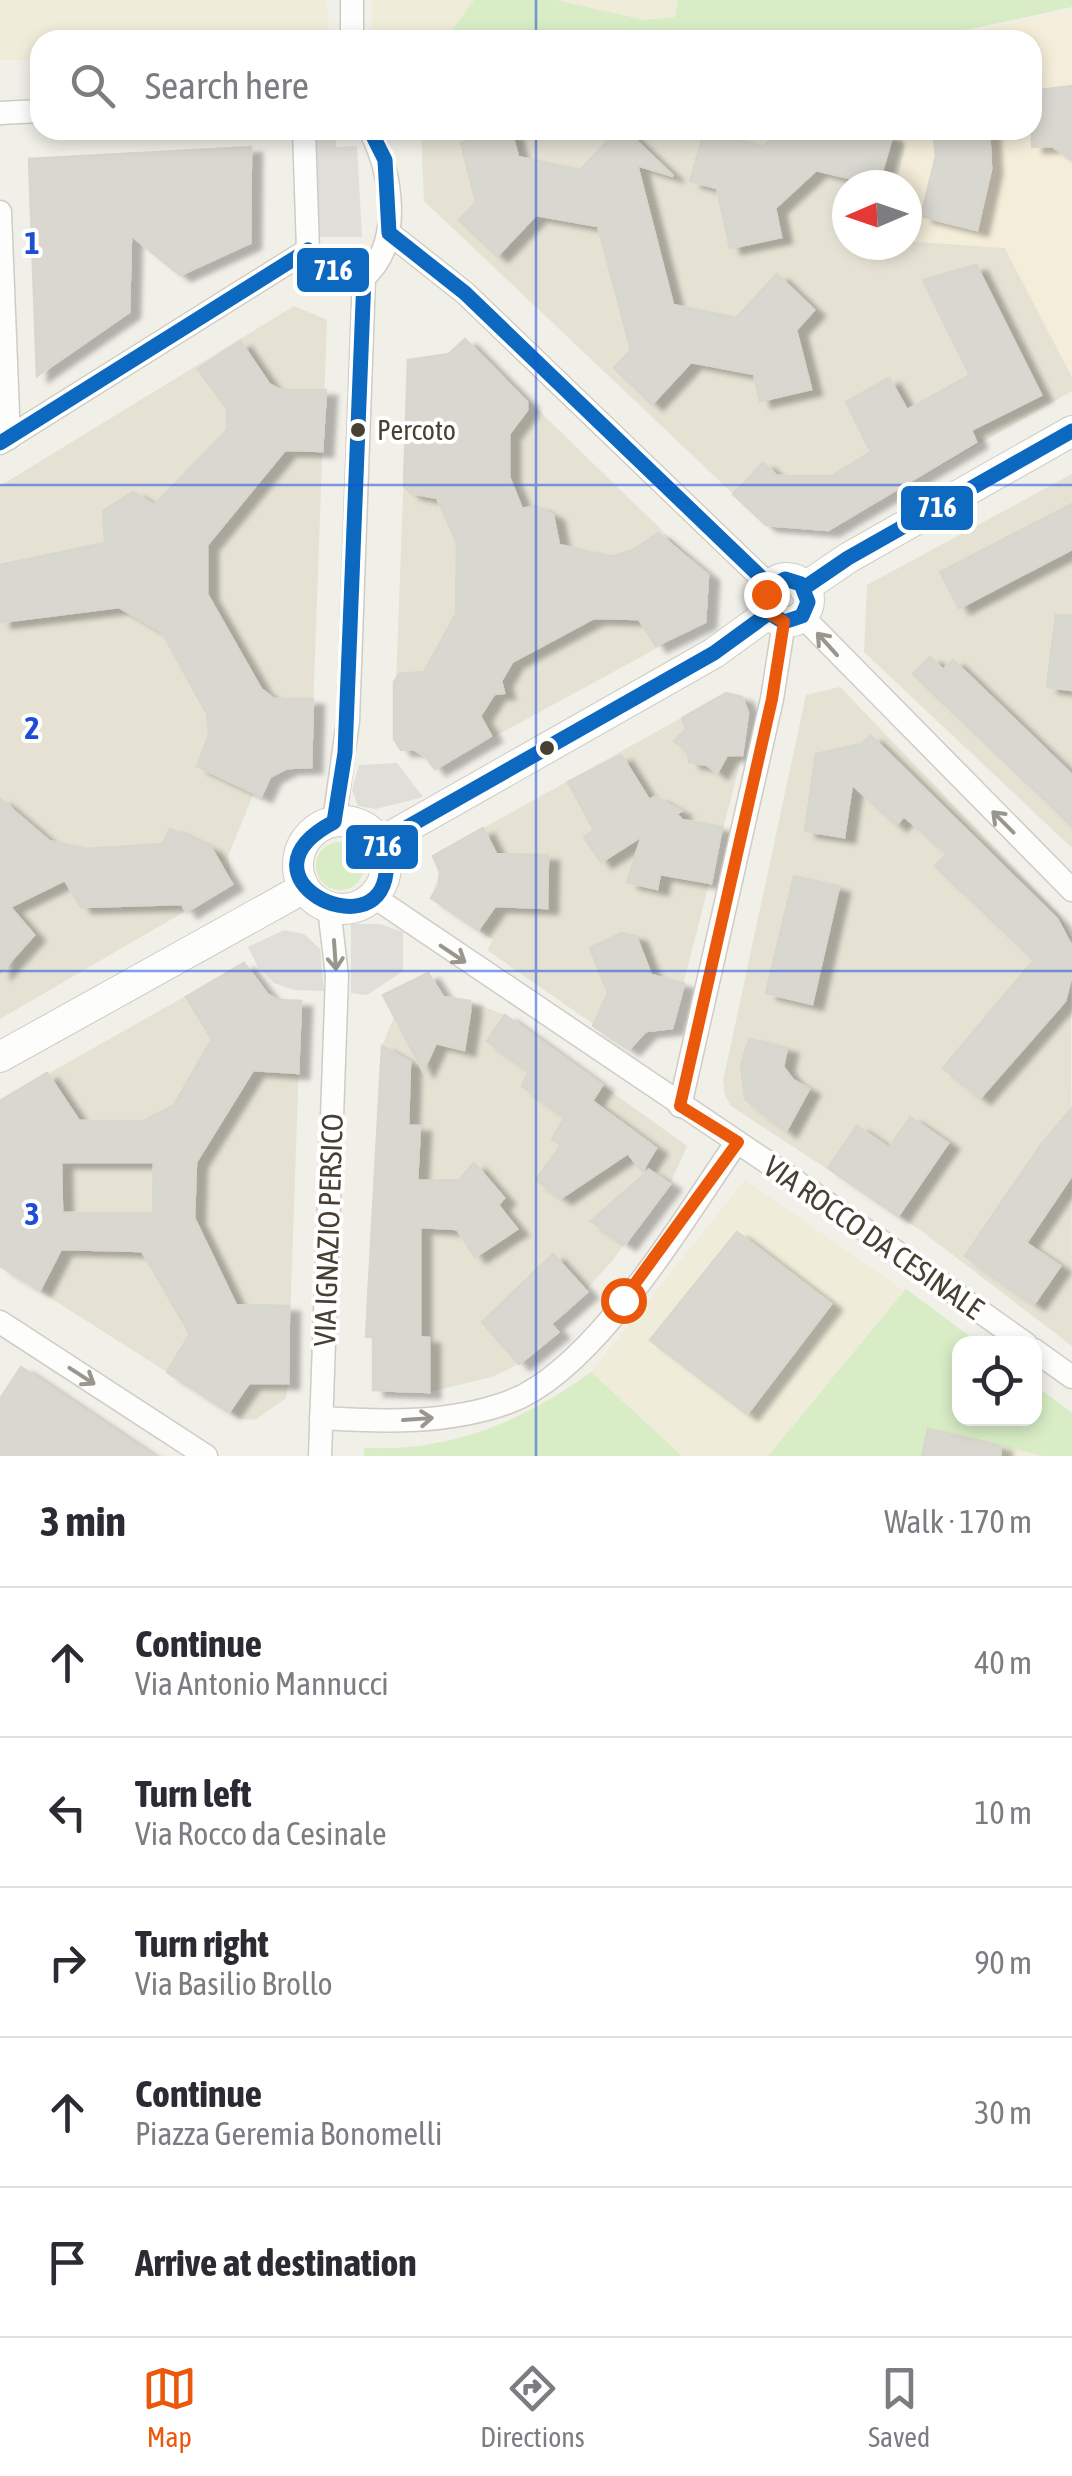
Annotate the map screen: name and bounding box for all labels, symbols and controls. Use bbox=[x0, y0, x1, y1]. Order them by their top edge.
search box bbox=[30, 30, 1042, 140]
icon: search bbox=[65, 58, 120, 113]
text: Search here bbox=[145, 64, 309, 107]
north arrow bbox=[832, 170, 922, 260]
text: 1 bbox=[24, 224, 40, 261]
line badge: 716 bbox=[295, 246, 371, 294]
text: 716 bbox=[313, 254, 353, 286]
place label: Percoto bbox=[377, 414, 456, 446]
marker: Percoto bbox=[348, 420, 368, 440]
line badge: 716 bbox=[899, 484, 975, 532]
text: 716 bbox=[917, 491, 957, 523]
route end bbox=[744, 572, 790, 618]
one-way arrow bbox=[816, 632, 839, 657]
text: 2 bbox=[24, 709, 40, 746]
unlabelled marker bbox=[537, 738, 557, 758]
one-way arrow bbox=[991, 810, 1015, 834]
line badge: 716 bbox=[344, 823, 420, 871]
text: 716 bbox=[362, 830, 402, 862]
one-way arrow bbox=[326, 939, 345, 971]
one-way arrow bbox=[439, 943, 467, 964]
street label: VIA IGNAZIO PERSICO bbox=[307, 1113, 349, 1347]
street label: VIA ROCCO DA CESINALE bbox=[758, 1149, 990, 1326]
text: 3 bbox=[24, 1195, 40, 1232]
route start bbox=[601, 1278, 647, 1324]
map controls bbox=[952, 1336, 1042, 1426]
button: locate bbox=[952, 1336, 1042, 1426]
one-way arrow bbox=[67, 1365, 95, 1386]
one-way arrow bbox=[402, 1409, 434, 1428]
text: 3 min bbox=[40, 1497, 126, 1545]
text: Walk · 170 m bbox=[884, 1503, 1032, 1540]
text: Continue bbox=[135, 1622, 262, 1665]
icon: ahead bbox=[40, 1635, 95, 1690]
text: 40 m bbox=[974, 1644, 1032, 1681]
text: Via Antonio Mannucci bbox=[135, 1665, 389, 1702]
text: Turn left bbox=[135, 1772, 251, 1815]
icon: left bbox=[40, 1785, 95, 1840]
text: 10 m bbox=[974, 1794, 1032, 1831]
text: Via Rocco da Cesinale bbox=[135, 1815, 387, 1852]
text: Turn right bbox=[135, 1922, 269, 1965]
icon: right bbox=[40, 1935, 95, 1990]
text: 90 m bbox=[974, 1944, 1032, 1981]
text: Via Basilio Brollo bbox=[135, 1965, 333, 2002]
text: Continue bbox=[135, 2072, 262, 2115]
icon: ahead bbox=[40, 2085, 95, 2140]
text: 30 m bbox=[974, 2094, 1032, 2131]
text: Piazza Geremia Bonomelli bbox=[135, 2115, 442, 2152]
icon: arrive bbox=[40, 2235, 95, 2290]
text: Arrive at destination bbox=[135, 2241, 417, 2284]
tab: Map bbox=[142, 2361, 197, 2453]
tab: Directions bbox=[480, 2361, 585, 2453]
tab: Saved bbox=[868, 2361, 930, 2453]

